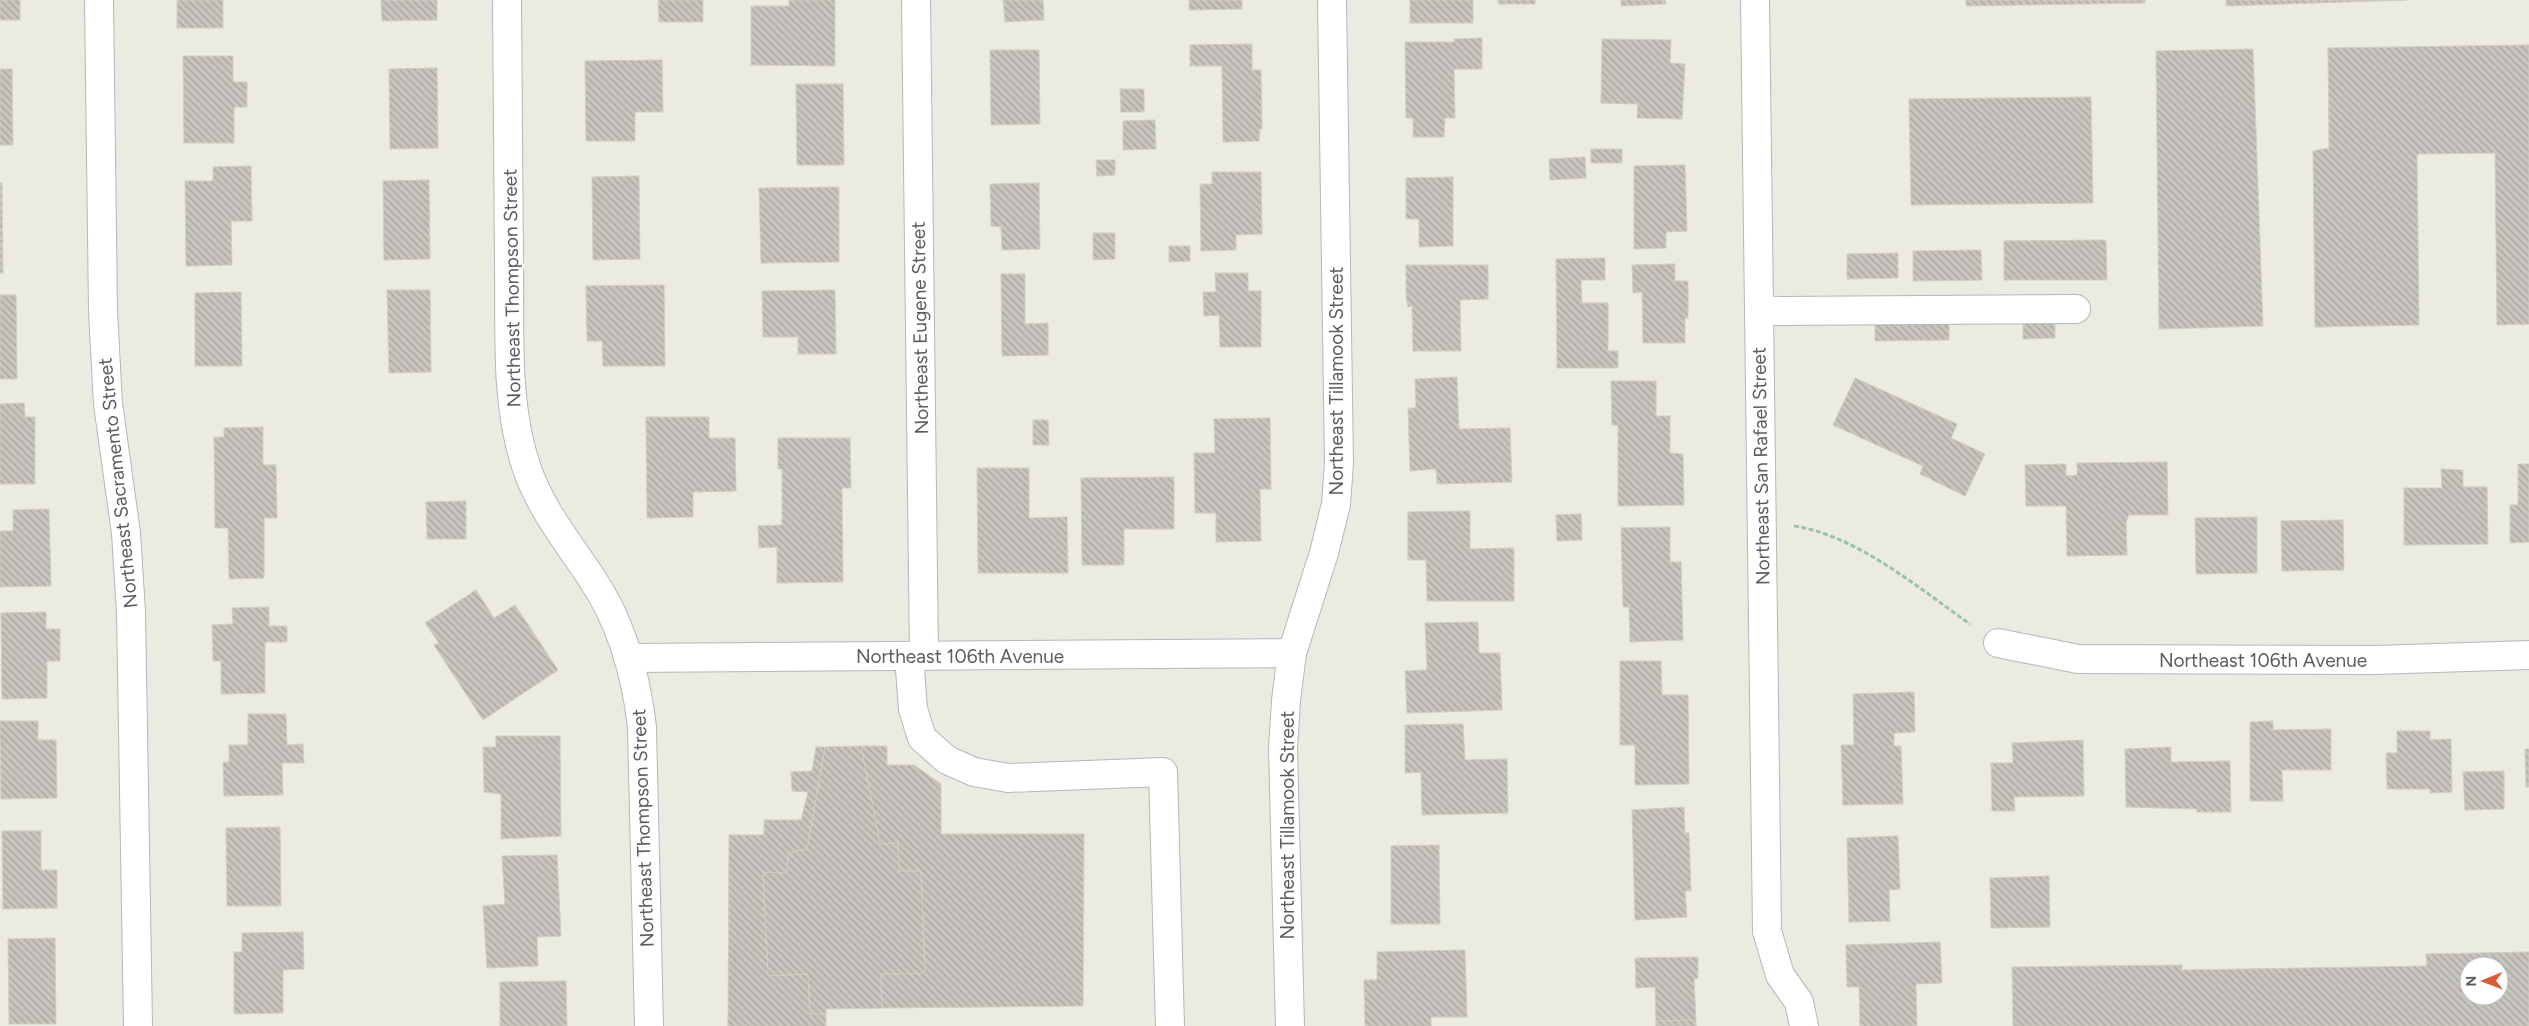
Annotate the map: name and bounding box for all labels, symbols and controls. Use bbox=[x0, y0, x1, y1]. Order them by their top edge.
street label: Northeast Thompson Street bbox=[498, 169, 526, 407]
street label: Northeast Eugene Street bbox=[907, 221, 933, 435]
street label: Northeast Tillamook Street bbox=[1325, 267, 1348, 496]
street label: Northeast San Rafael Street bbox=[1747, 347, 1775, 585]
street label: Northeast Sacramento Street bbox=[93, 357, 143, 609]
street label: Northeast 106th Avenue bbox=[856, 645, 1064, 668]
street label: Northeast 106th Avenue bbox=[2159, 649, 2367, 672]
street label: Northeast Thompson Street bbox=[627, 708, 659, 948]
street label: Northeast Tillamook Street bbox=[1276, 711, 1299, 940]
north arrow bbox=[2459, 956, 2509, 1006]
text: N bbox=[2463, 976, 2480, 987]

